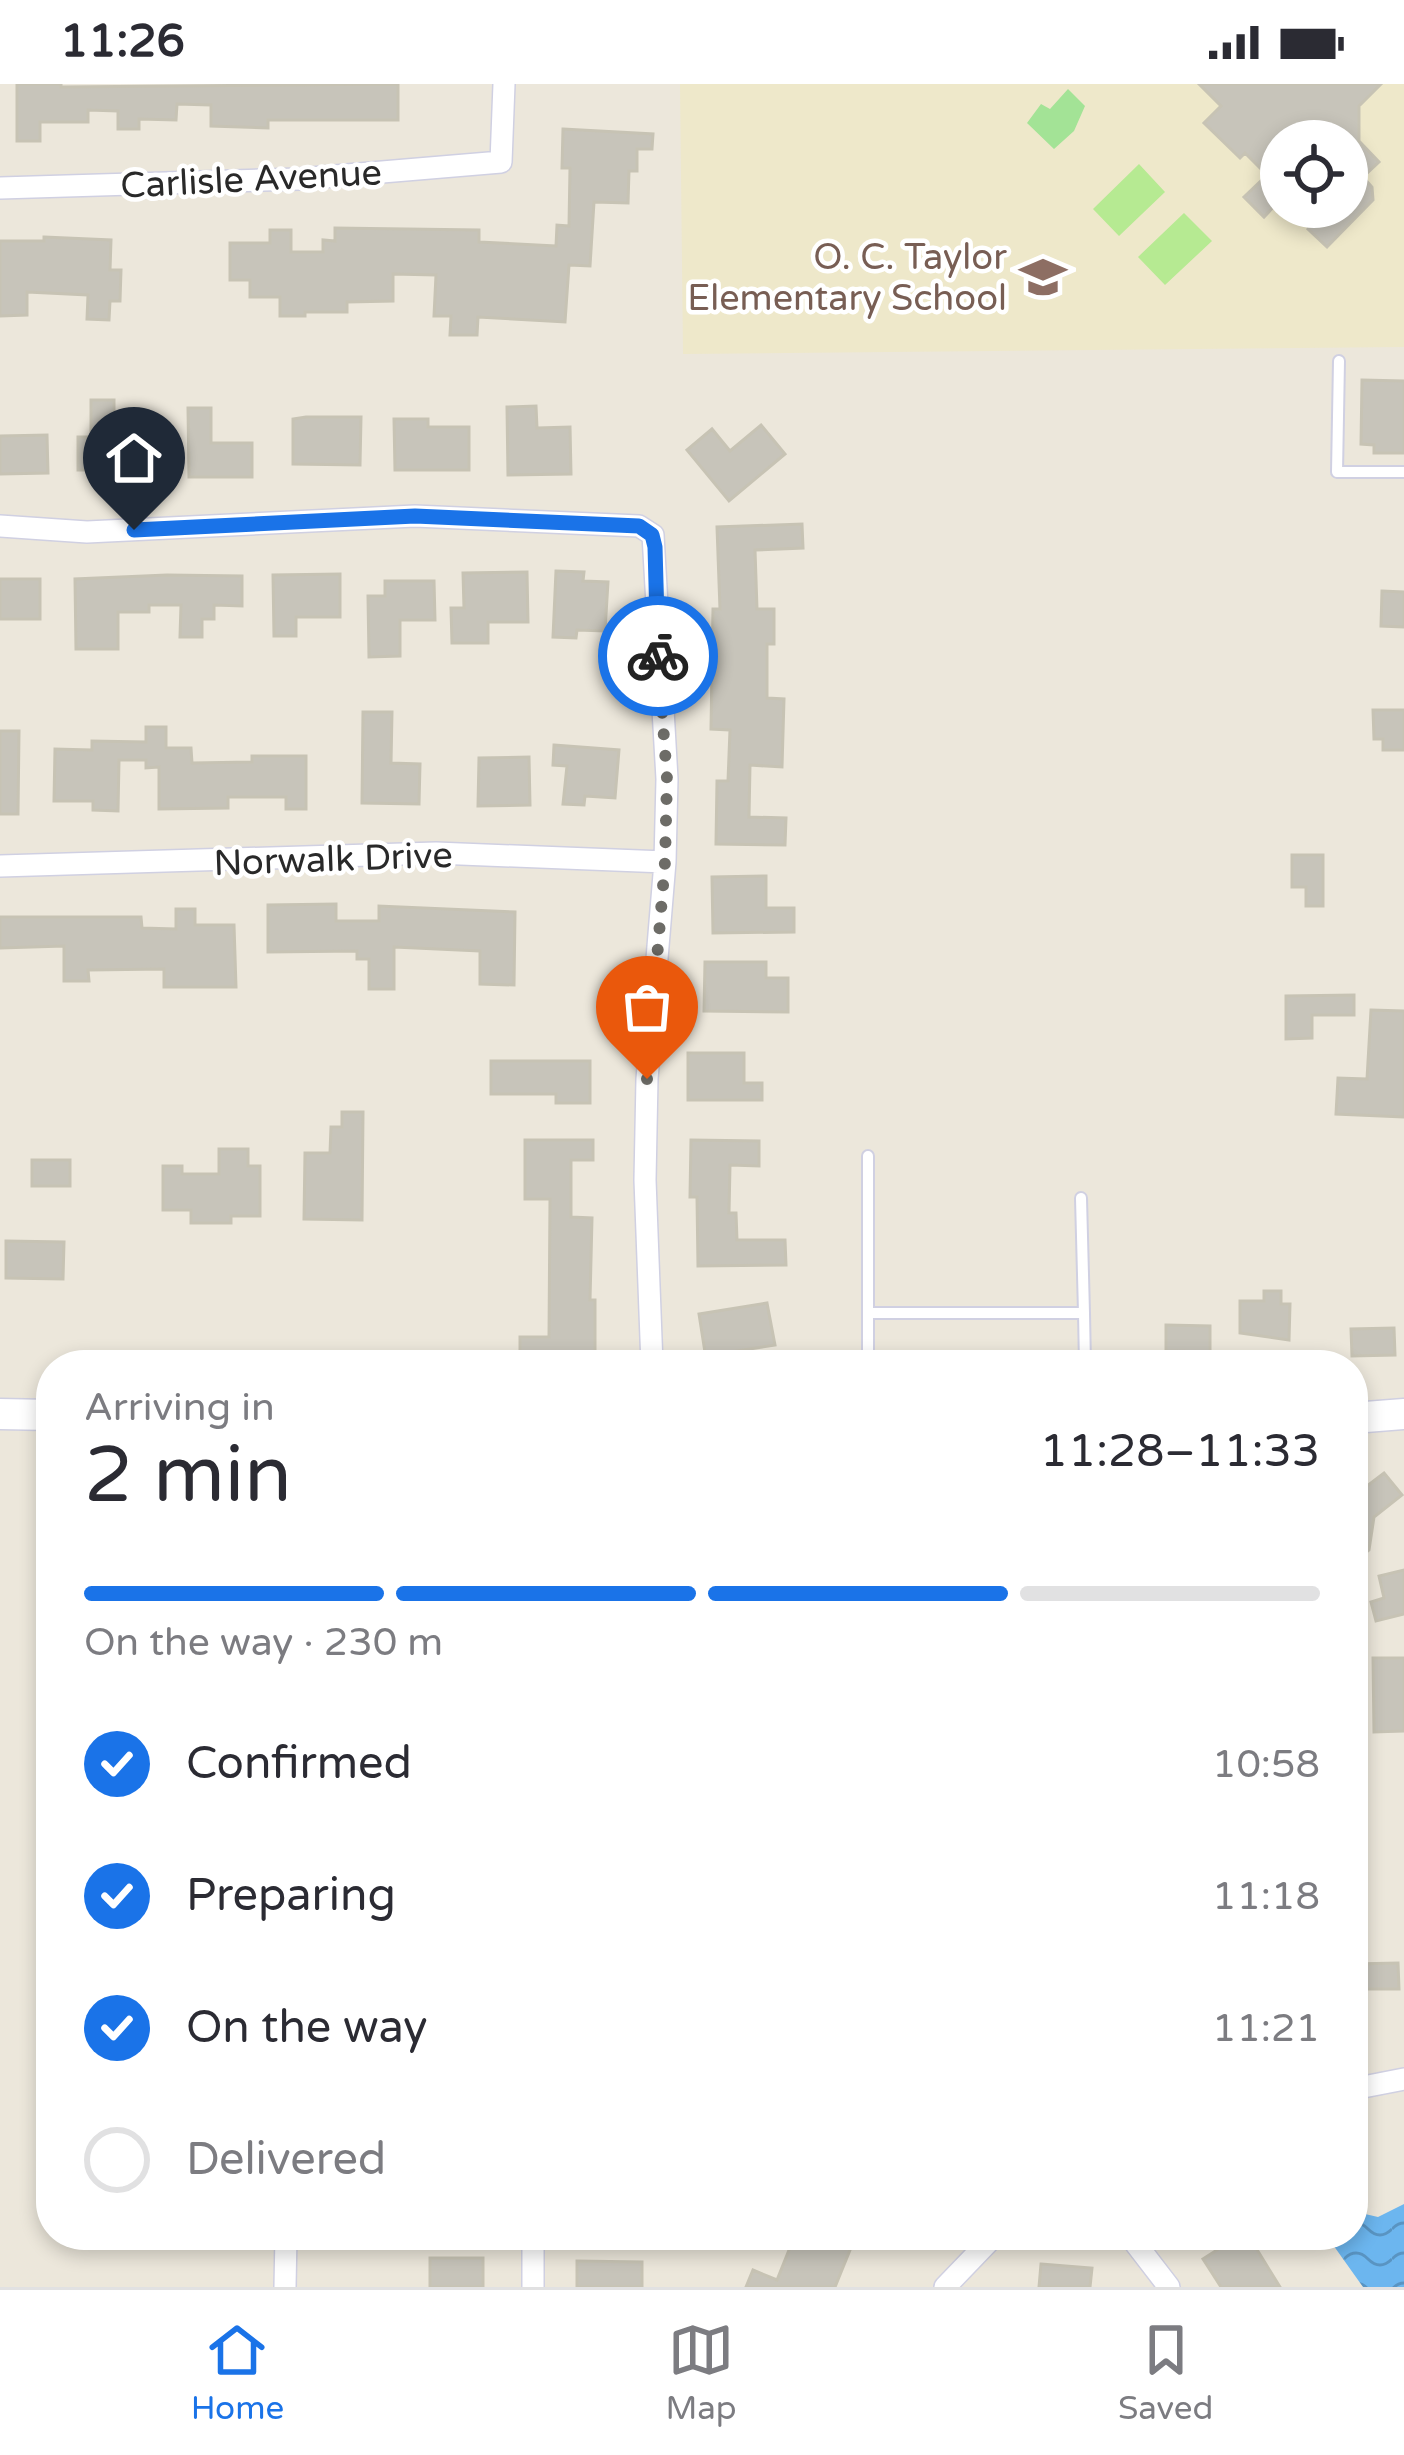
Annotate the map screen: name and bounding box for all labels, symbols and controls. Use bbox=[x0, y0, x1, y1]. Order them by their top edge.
text: 11:26 bbox=[60, 15, 185, 69]
map controls bbox=[1260, 120, 1368, 228]
button: locate bbox=[1260, 120, 1368, 228]
street label: Carlisle Avenue bbox=[119, 151, 383, 208]
place label: O. C. Taylor Elementary School bbox=[687, 236, 1007, 320]
school or university icon: O. C. Taylor Elementary School bbox=[1018, 252, 1068, 302]
pin bbox=[83, 407, 185, 530]
icon: home bbox=[101, 425, 167, 491]
courier bbox=[598, 596, 718, 716]
icon: bike bbox=[625, 623, 691, 689]
street label: Norwalk Drive bbox=[213, 834, 453, 885]
pin bbox=[596, 956, 698, 1079]
icon: bag bbox=[614, 974, 680, 1040]
text: Arriving in bbox=[84, 1384, 275, 1431]
text: 11:28–11:33 bbox=[1040, 1425, 1320, 1479]
text: 2 min bbox=[84, 1429, 292, 1523]
text: On the way · 230 m bbox=[84, 1619, 443, 1666]
icon: check bbox=[84, 1731, 150, 1797]
text: Confirmed bbox=[186, 1737, 412, 1791]
text: 10:58 bbox=[1212, 1741, 1320, 1788]
icon: check bbox=[84, 1863, 150, 1929]
text: Preparing bbox=[186, 1869, 396, 1923]
text: 11:18 bbox=[1212, 1873, 1320, 1920]
icon: check bbox=[84, 1995, 150, 2061]
text: On the way bbox=[186, 2001, 427, 2055]
text: 11:21 bbox=[1212, 2005, 1320, 2052]
text: Delivered bbox=[186, 2133, 386, 2187]
tab: Home bbox=[191, 2317, 284, 2428]
tab: Map bbox=[665, 2317, 737, 2428]
tab: Saved bbox=[1118, 2317, 1213, 2428]

